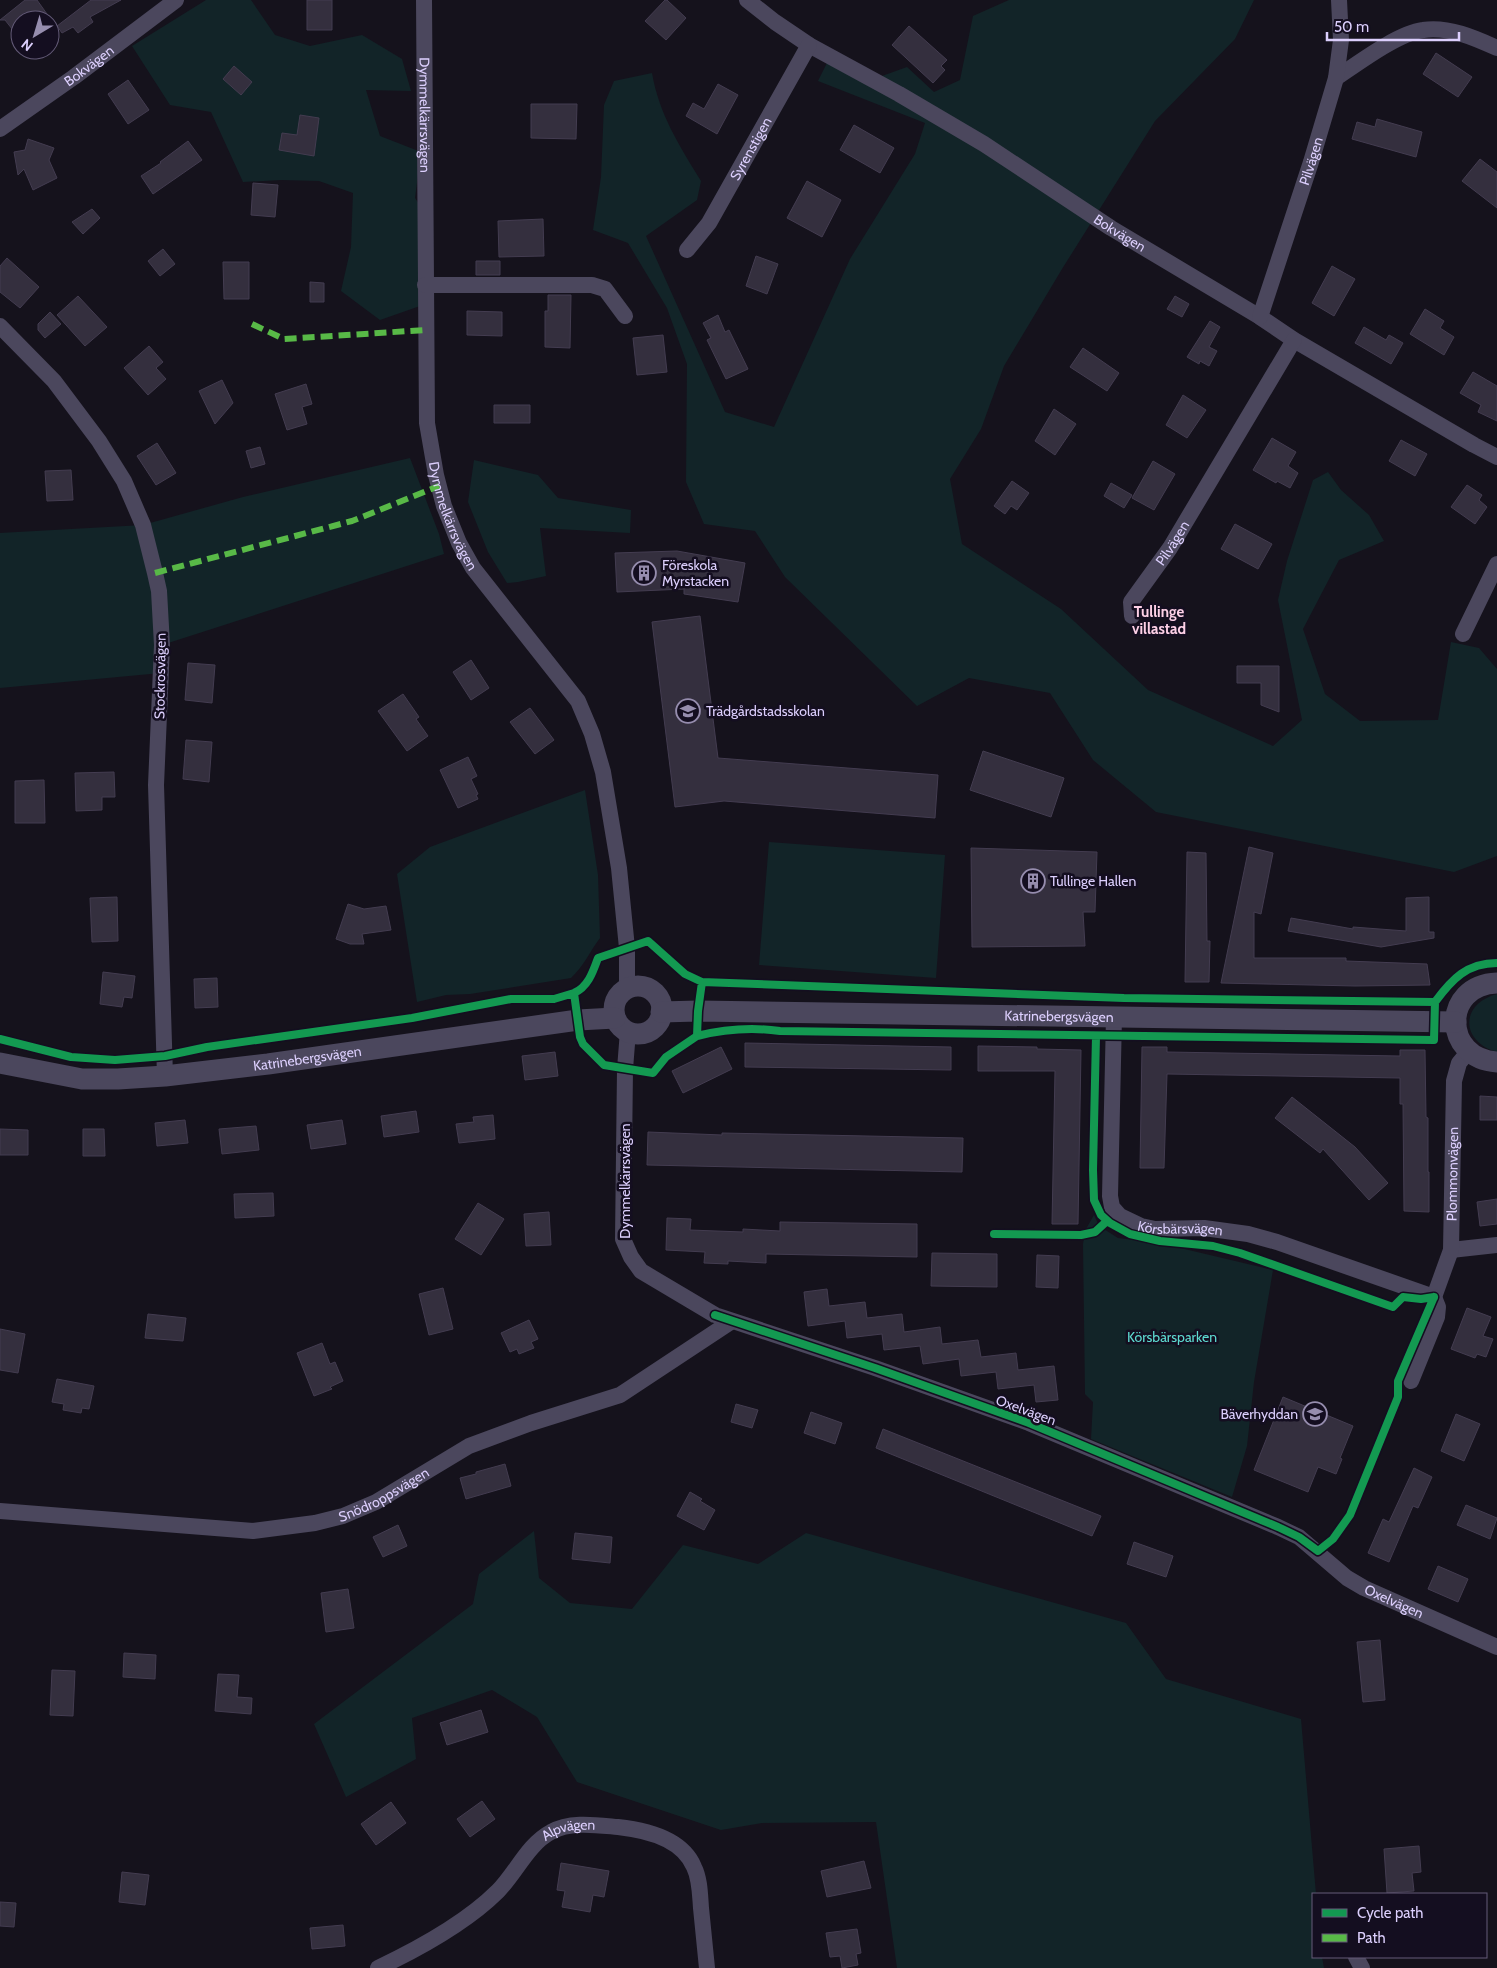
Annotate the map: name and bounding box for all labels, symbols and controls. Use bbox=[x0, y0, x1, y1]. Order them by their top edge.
north arrow bbox=[10, 10, 60, 60]
scale bar bbox=[1327, 10, 1460, 42]
text: 50 m bbox=[1334, 18, 1369, 36]
text: N bbox=[18, 35, 36, 55]
street label: Bokvägen bbox=[60, 41, 117, 90]
street label: Dymmelkärrsvägen bbox=[415, 57, 434, 173]
street label: Syrenstigen bbox=[726, 114, 776, 184]
street label: Pilvägen bbox=[1295, 135, 1327, 188]
street label: Bokvägen bbox=[1090, 210, 1149, 256]
street label: Dymmelkärrsvägen bbox=[425, 460, 482, 574]
street label: Pilvägen bbox=[1151, 517, 1193, 569]
place label: Föreskola Myrstacken bbox=[662, 556, 729, 590]
building icon: Föreskola Myrstacken bbox=[631, 560, 657, 586]
district label: Tullinge villastad bbox=[1132, 603, 1186, 638]
street label: Stockrosvägen bbox=[150, 633, 170, 719]
school or university icon: Trädgårdstadsskolan bbox=[675, 698, 701, 724]
place label: Trädgårdstadsskolan bbox=[706, 702, 825, 720]
building icon: Tullinge Hallen bbox=[1020, 868, 1046, 894]
place label: Tullinge Hallen bbox=[1050, 872, 1136, 890]
street label: Katrinebergsvägen bbox=[1004, 1006, 1114, 1026]
street label: Katrinebergsvägen bbox=[252, 1042, 363, 1075]
street label: Dymmelkärrsvägen bbox=[616, 1123, 634, 1239]
street label: Plommonvägen bbox=[1443, 1126, 1462, 1221]
street label: Körsbärsvägen bbox=[1136, 1216, 1224, 1240]
park label: Körsbärsparken bbox=[1127, 1328, 1217, 1346]
street label: Oxelvägen bbox=[993, 1391, 1059, 1429]
school or university icon: Bäverhyddan bbox=[1302, 1401, 1328, 1427]
place label: Bäverhyddan bbox=[1220, 1405, 1298, 1423]
street label: Snödroppsvägen bbox=[337, 1463, 432, 1526]
street label: Oxelvägen bbox=[1362, 1580, 1427, 1622]
street label: Alpvägen bbox=[538, 1816, 596, 1845]
legend bbox=[1312, 1893, 1487, 1958]
text: Cycle path bbox=[1357, 1904, 1423, 1922]
text: Path bbox=[1357, 1929, 1386, 1947]

